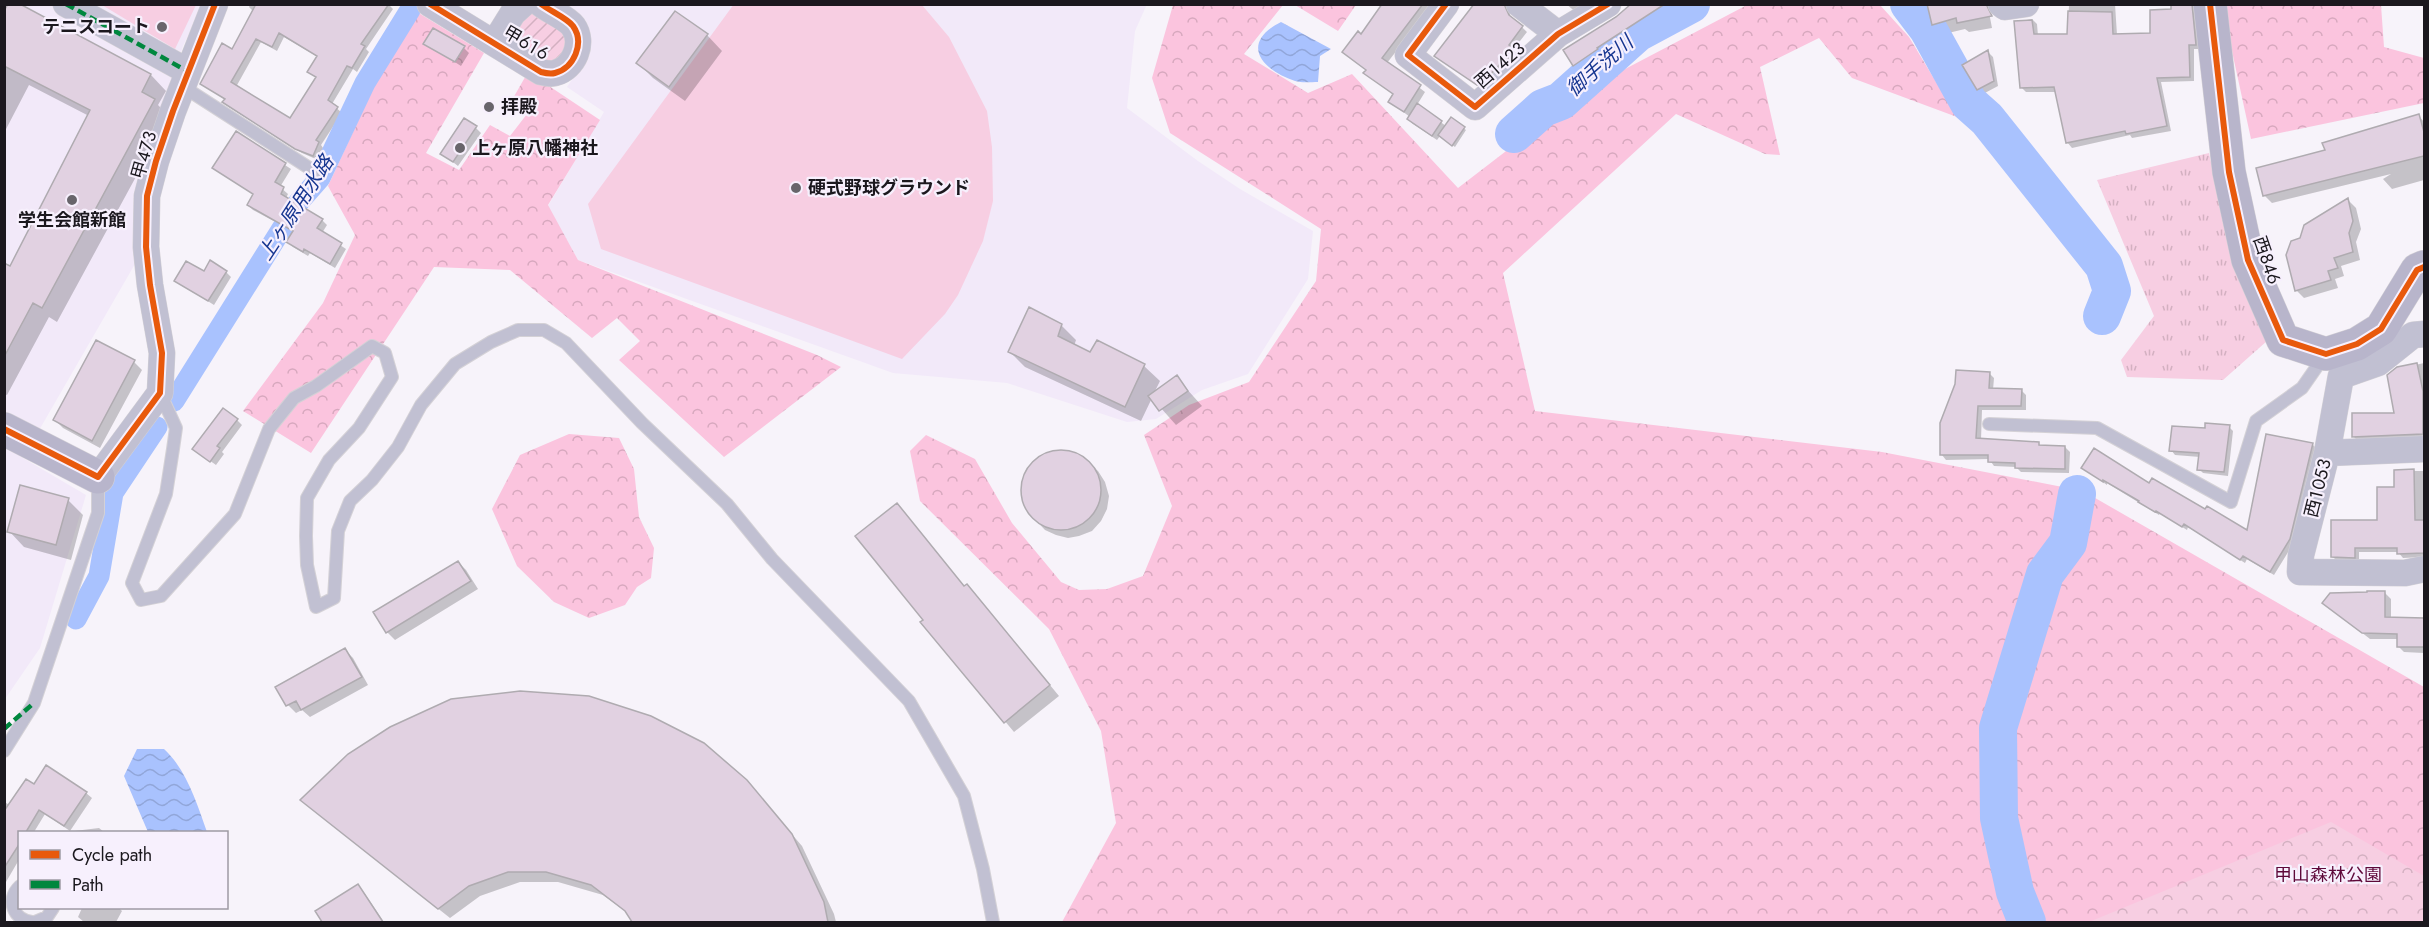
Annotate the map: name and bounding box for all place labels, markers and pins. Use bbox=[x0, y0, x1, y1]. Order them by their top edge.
place label: テニスコート bbox=[42, 14, 150, 40]
marker: テニスコート bbox=[155, 20, 169, 34]
place label: 拝殿 bbox=[501, 94, 537, 120]
marker: 拝殿 bbox=[482, 100, 496, 114]
place label: 上ヶ原八幡神社 bbox=[472, 135, 598, 161]
marker: 上ヶ原八幡神社 bbox=[453, 141, 467, 155]
place label: 硬式野球グラウンド bbox=[808, 175, 970, 201]
marker: 硬式野球グラウンド bbox=[789, 181, 803, 195]
marker: 学生会館新館 bbox=[65, 193, 79, 207]
place label: 学生会館新館 bbox=[18, 207, 126, 233]

